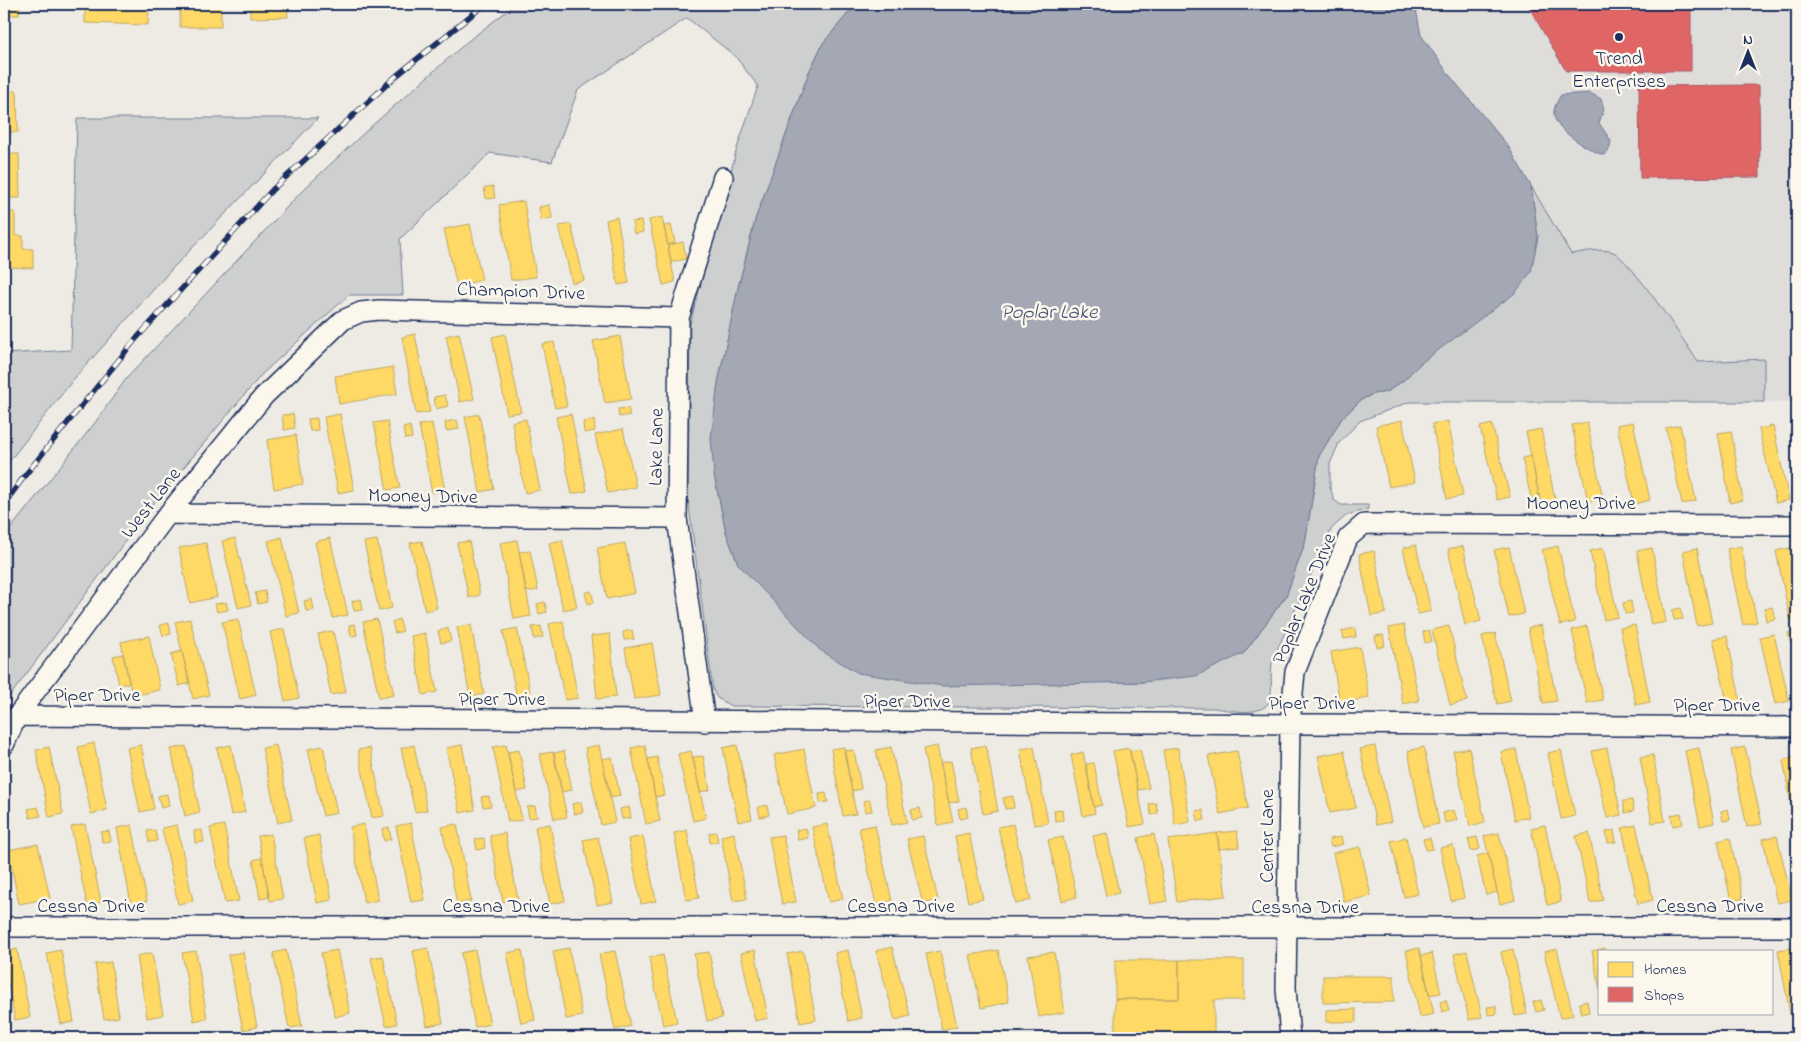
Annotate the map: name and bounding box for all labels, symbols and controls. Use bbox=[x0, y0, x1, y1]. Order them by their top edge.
north arrow bbox=[1724, 28, 1774, 78]
text: N bbox=[1743, 30, 1753, 51]
marker: Trend Enterprises bbox=[1613, 31, 1625, 43]
place label: Trend Enterprises bbox=[1572, 45, 1666, 97]
street label: Champion Drive bbox=[456, 276, 586, 309]
water label: Poplar Lake bbox=[1001, 298, 1099, 328]
street label: Lake Lane bbox=[642, 408, 673, 486]
street label: West Lane bbox=[115, 462, 189, 545]
street label: Mooney Drive bbox=[368, 482, 478, 513]
street label: Mooney Drive bbox=[1526, 490, 1636, 519]
street label: Poplar Lake Drive bbox=[1266, 529, 1345, 669]
street label: Piper Drive bbox=[54, 682, 140, 711]
street label: Piper Drive bbox=[459, 686, 545, 715]
street label: Piper Drive bbox=[864, 688, 950, 717]
street label: Piper Drive bbox=[1269, 690, 1355, 719]
street label: Piper Drive bbox=[1674, 692, 1760, 721]
street label: Center Lane bbox=[1254, 789, 1283, 883]
street label: Cessna Drive bbox=[37, 893, 145, 922]
street label: Cessna Drive bbox=[442, 893, 550, 922]
street label: Cessna Drive bbox=[847, 893, 955, 922]
street label: Cessna Drive bbox=[1656, 893, 1764, 922]
street label: Cessna Drive bbox=[1251, 894, 1359, 923]
legend bbox=[1598, 950, 1774, 1014]
text: Homes bbox=[1644, 959, 1687, 981]
text: Shops bbox=[1644, 985, 1684, 1007]

